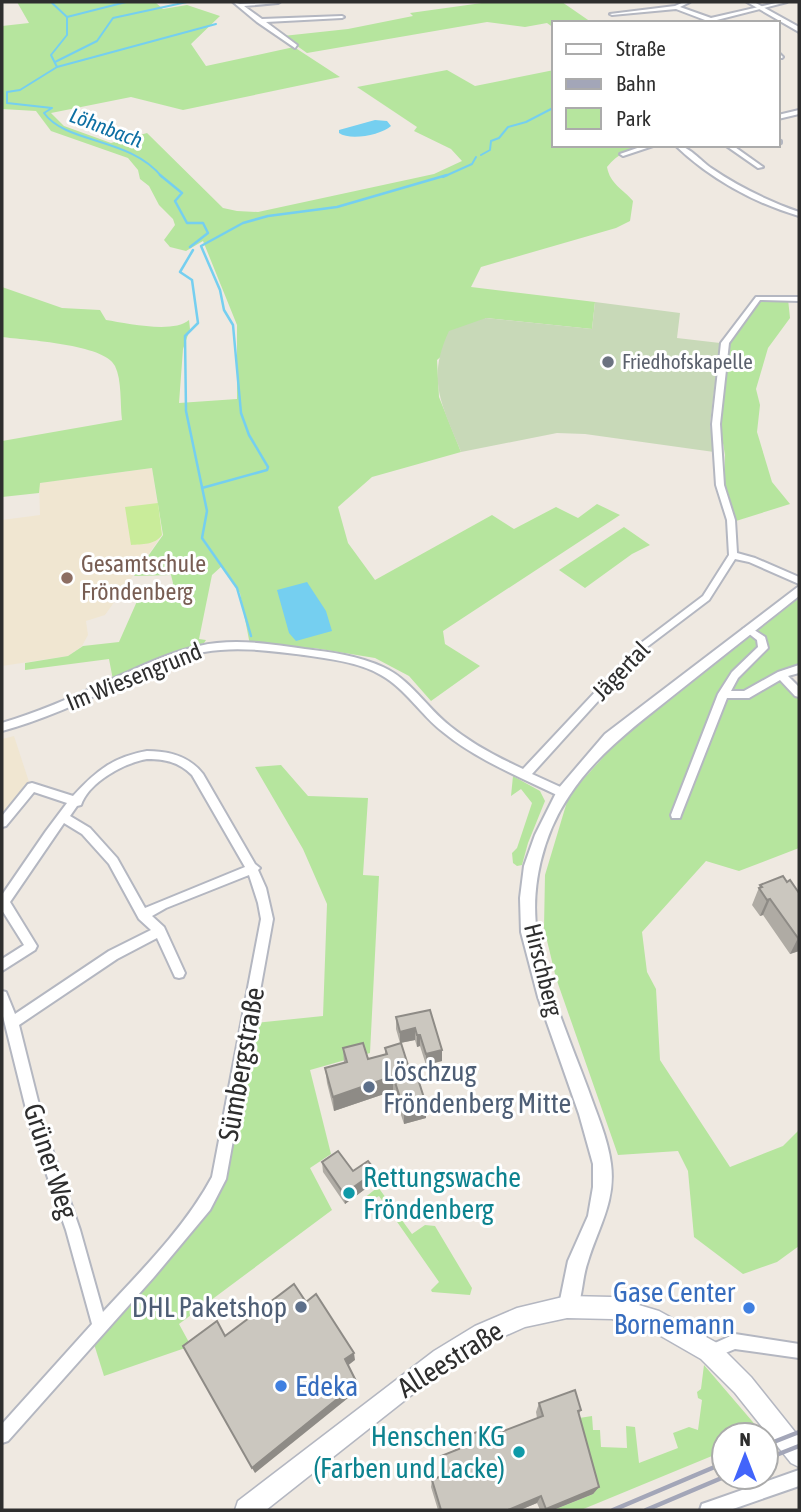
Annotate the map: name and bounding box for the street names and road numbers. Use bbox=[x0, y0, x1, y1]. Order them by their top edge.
street label: Jägertal bbox=[586, 635, 655, 706]
street label: Im Wiesengrund bbox=[62, 637, 205, 716]
street label: Hirschberg bbox=[519, 921, 568, 1020]
street label: Sümbergstraße bbox=[212, 985, 270, 1143]
street label: Grüner Weg bbox=[17, 1099, 85, 1223]
street label: Alleestraße bbox=[391, 1314, 509, 1404]

